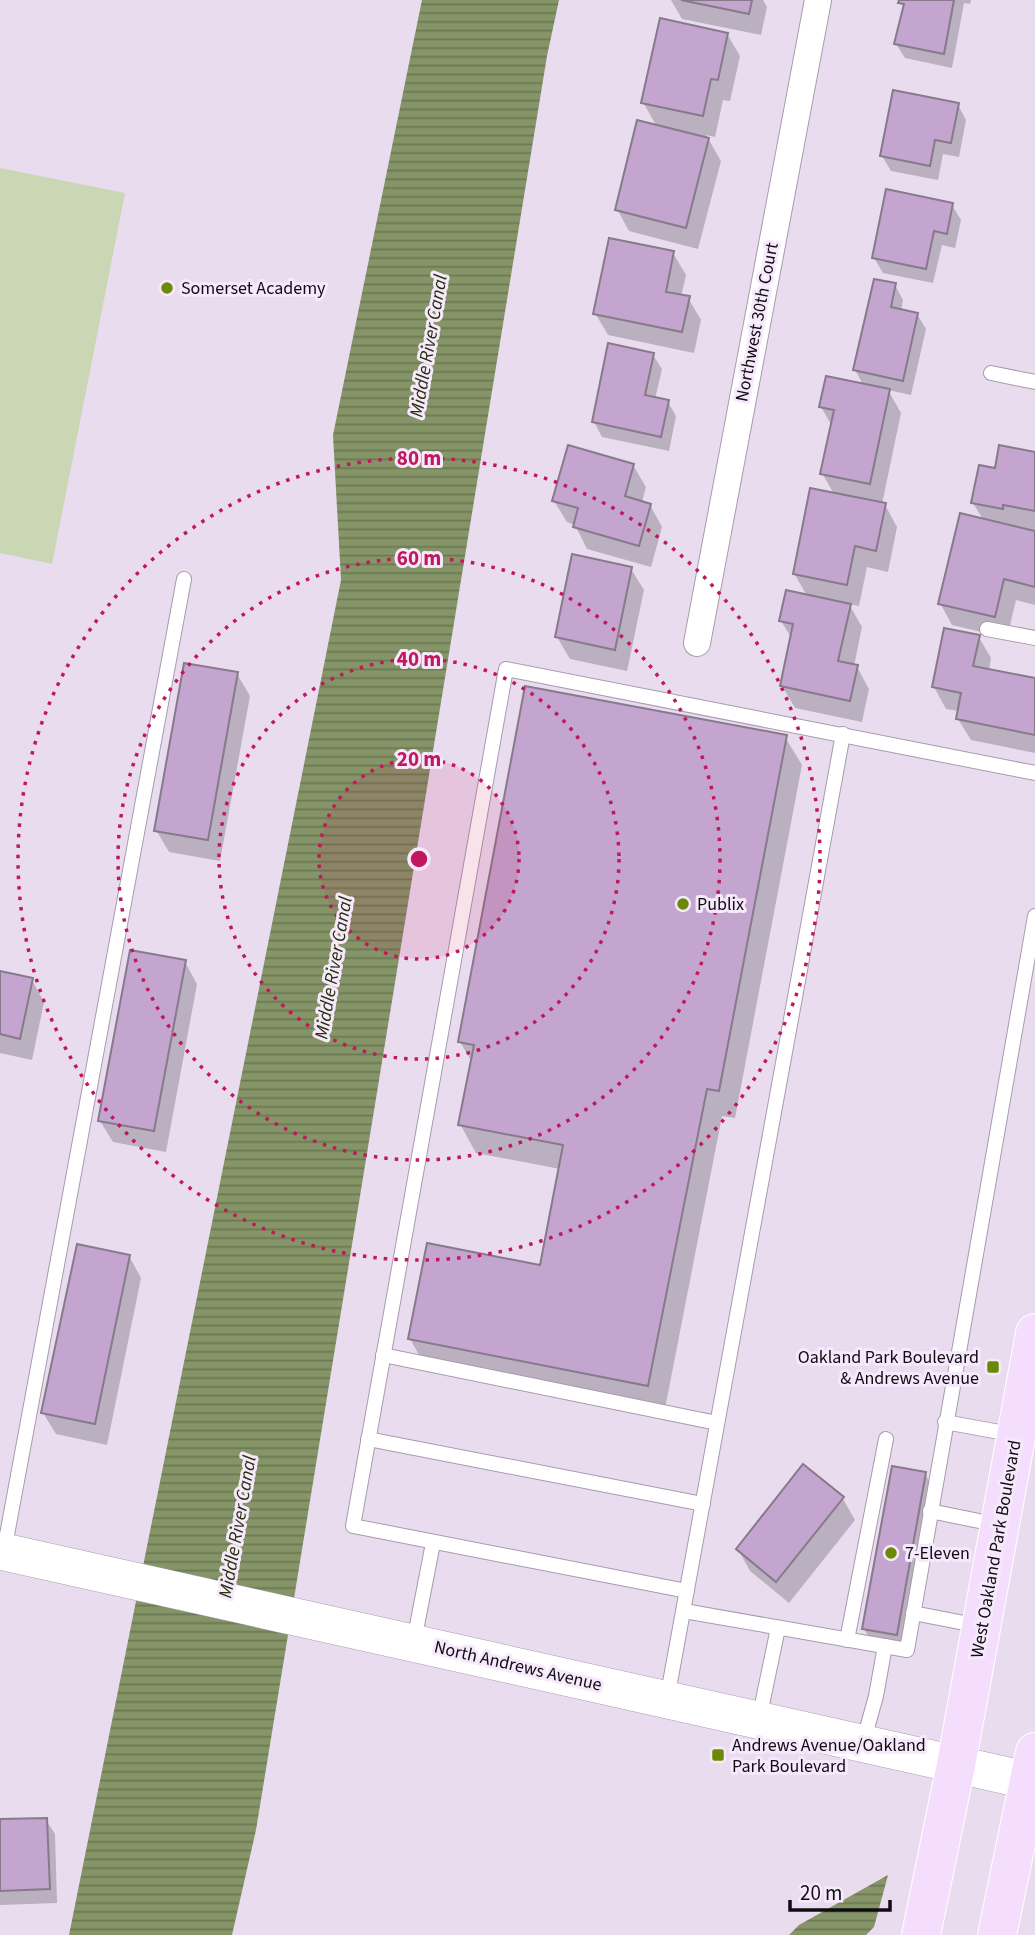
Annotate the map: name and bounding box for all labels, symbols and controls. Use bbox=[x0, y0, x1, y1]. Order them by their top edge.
street label: Northwest 30th Court bbox=[729, 240, 785, 404]
water label: Middle River Canal bbox=[403, 272, 455, 419]
place label: Somerset Academy bbox=[181, 276, 326, 301]
marker: Somerset Academy bbox=[159, 280, 175, 296]
text: 80 m bbox=[397, 443, 441, 473]
text: 60 m bbox=[397, 543, 441, 573]
text: 40 m bbox=[397, 644, 441, 674]
text: 20 m bbox=[397, 744, 441, 774]
centre of rings bbox=[407, 847, 431, 871]
place label: Publix bbox=[697, 892, 744, 917]
water label: Middle River Canal bbox=[308, 894, 360, 1041]
marker: Publix bbox=[675, 896, 691, 912]
place label: Oakland Park Boulevard & Andrews Avenue bbox=[798, 1345, 979, 1391]
marker: Oakland Park Boulevard & Andrews Avenue bbox=[985, 1359, 1001, 1375]
street label: West Oakland Park Boulevard bbox=[964, 1438, 1028, 1660]
water label: Middle River Canal bbox=[212, 1453, 264, 1600]
place label: 7-Eleven bbox=[905, 1541, 970, 1566]
marker: 7-Eleven bbox=[883, 1545, 899, 1561]
street label: North Andrews Avenue bbox=[432, 1635, 604, 1697]
place label: Andrews Avenue/Oakland Park Boulevard bbox=[732, 1733, 926, 1779]
marker: Andrews Avenue/Oakland Park Boulevard bbox=[710, 1747, 726, 1763]
scale bar bbox=[790, 1868, 890, 1912]
text: 20 m bbox=[800, 1878, 842, 1908]

